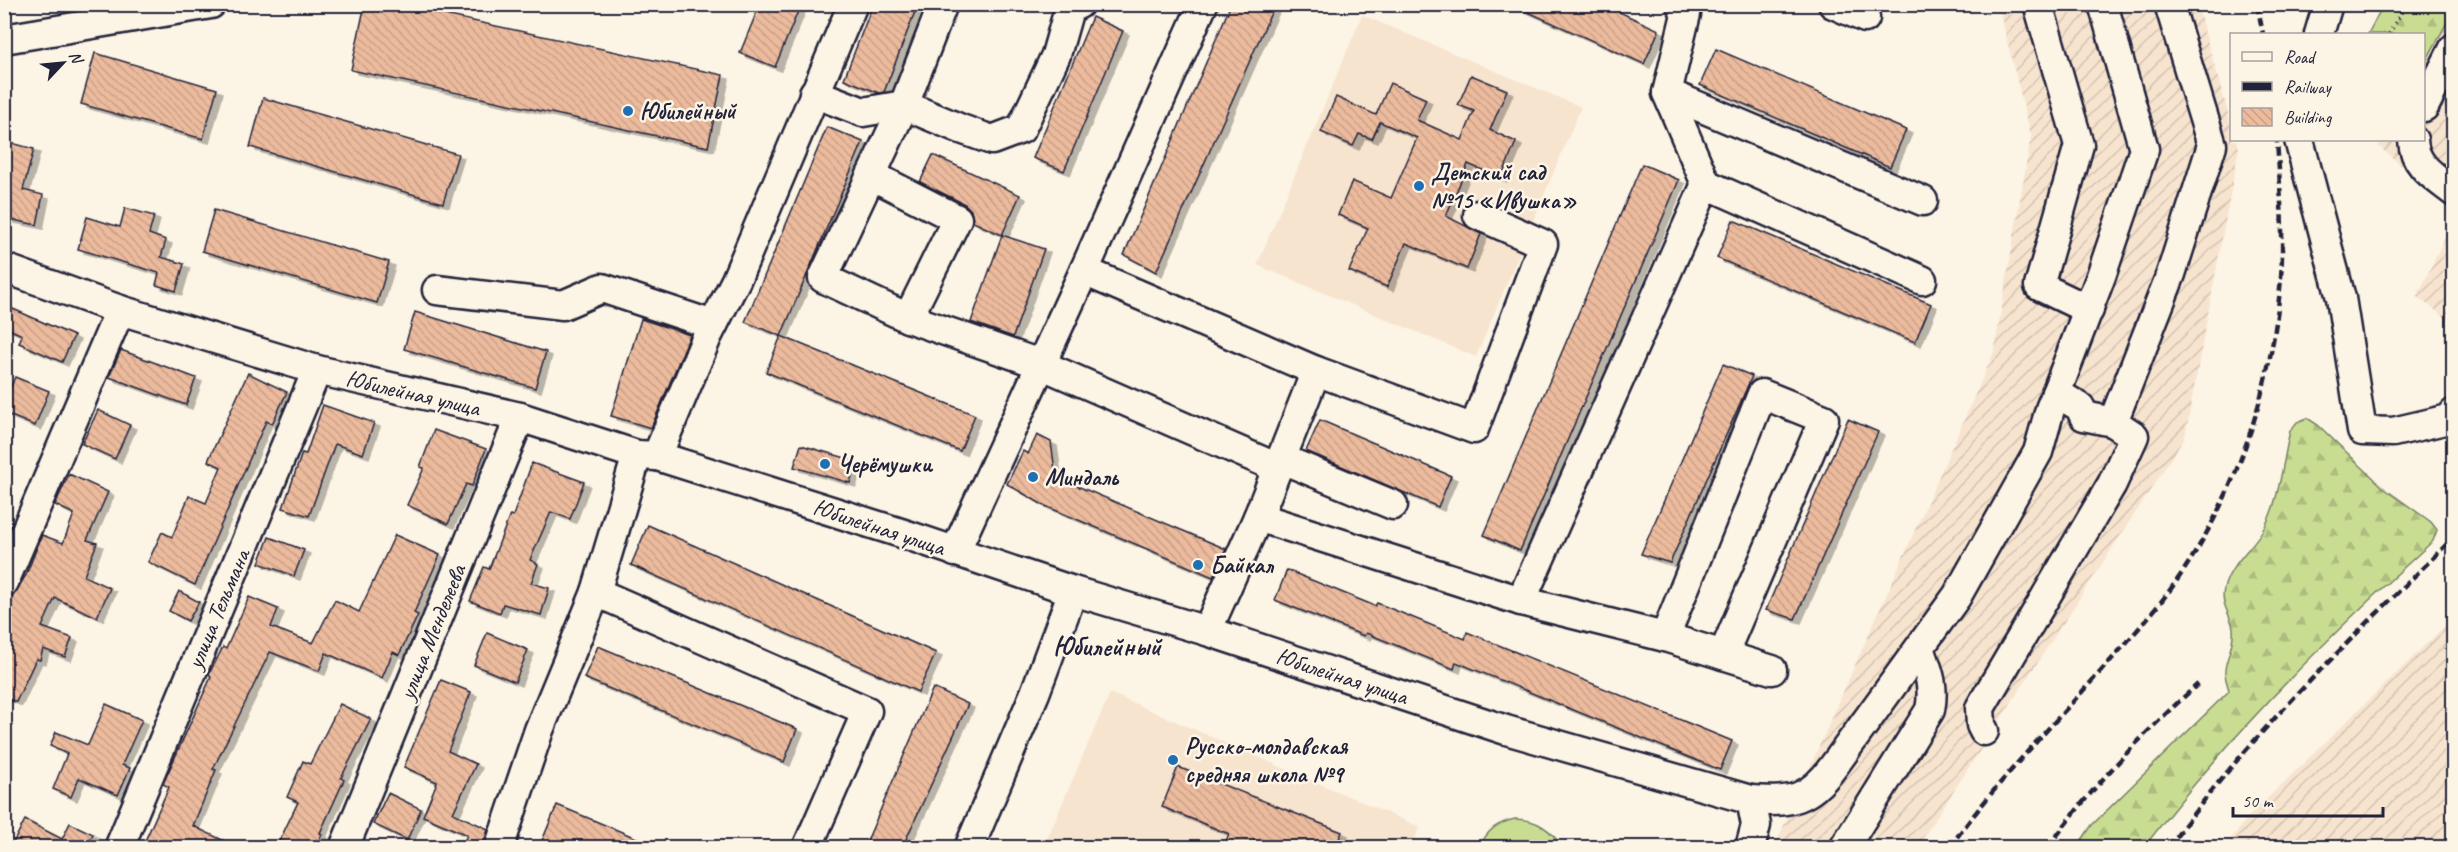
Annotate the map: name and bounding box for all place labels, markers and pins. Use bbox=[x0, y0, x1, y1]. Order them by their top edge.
place label: Юбилейный bbox=[640, 96, 738, 126]
marker: Юбилейный bbox=[621, 104, 635, 118]
place label: Детский сад №15 «Ивушка» bbox=[1431, 157, 1577, 215]
marker: Детский сад №15 «Ивушка» bbox=[1412, 179, 1426, 193]
place label: Черёмушки bbox=[837, 449, 933, 479]
marker: Черёмушки bbox=[818, 457, 832, 471]
place label: Миндаль bbox=[1045, 462, 1120, 492]
marker: Миндаль bbox=[1026, 470, 1040, 484]
place label: Байкал bbox=[1210, 550, 1275, 580]
marker: Байкал bbox=[1191, 558, 1205, 572]
place label: Русско-молдавская средняя школа №9 bbox=[1185, 731, 1348, 789]
marker: Русско-молдавская средняя школа №9 bbox=[1166, 753, 1180, 767]

